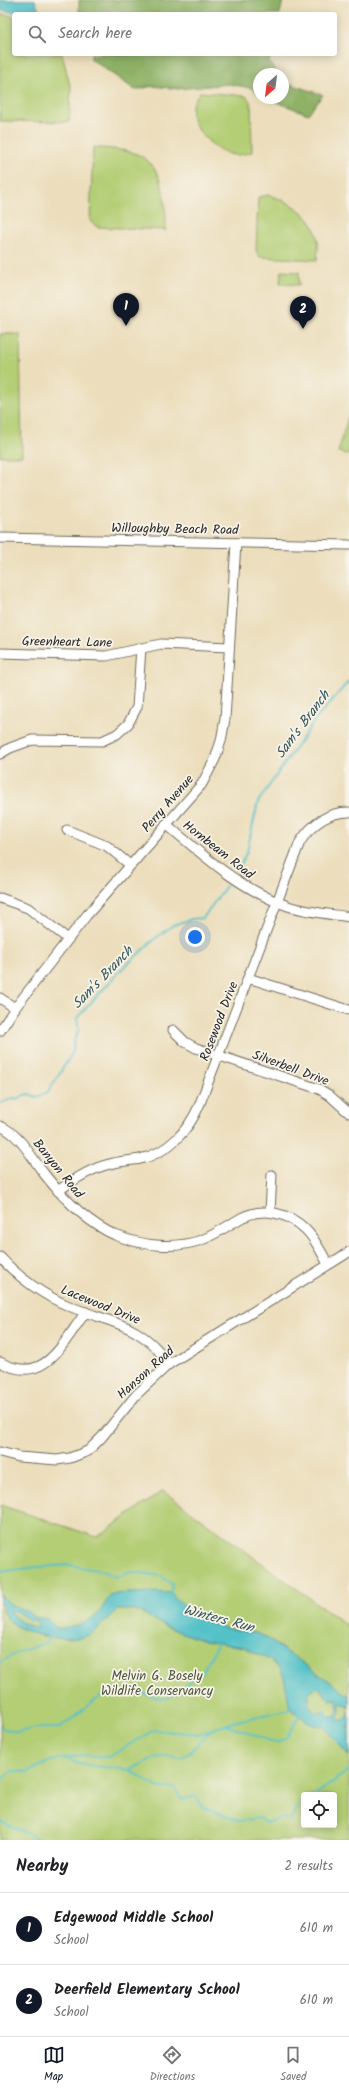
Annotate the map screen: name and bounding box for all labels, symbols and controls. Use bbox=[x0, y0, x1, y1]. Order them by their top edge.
search box bbox=[12, 12, 337, 56]
text: Search here bbox=[58, 22, 132, 46]
icon: search bbox=[26, 23, 48, 45]
north arrow bbox=[253, 68, 289, 104]
pin: 1 bbox=[113, 293, 139, 326]
pin: 2 bbox=[290, 296, 316, 329]
street label: Willoughby Beach Road bbox=[111, 518, 239, 541]
street label: Greenheart Lane bbox=[22, 631, 112, 654]
water label: Sam's Branch bbox=[270, 685, 337, 763]
street label: Perry Avenue bbox=[137, 770, 199, 838]
street label: Hornbeam Road bbox=[178, 815, 259, 885]
your location bbox=[185, 927, 205, 947]
water label: Sam's Branch bbox=[67, 940, 139, 1014]
street label: Rosewood Drive bbox=[195, 978, 244, 1065]
street label: Silverbell Drive bbox=[249, 1045, 332, 1092]
street label: Banyon Road bbox=[27, 1135, 89, 1204]
street label: Lacewood Drive bbox=[57, 1280, 144, 1331]
street label: Hanson Road bbox=[112, 1341, 180, 1405]
water label: Winters Run bbox=[181, 1599, 258, 1639]
park label: Melvin G. Bosely Wildlife Conservancy bbox=[101, 1666, 214, 1702]
map controls bbox=[301, 1792, 337, 1828]
button: locate bbox=[301, 1792, 337, 1828]
text: Nearby bbox=[16, 1853, 68, 1880]
text: 2 results bbox=[285, 1856, 333, 1877]
text: Edgewood Middle School bbox=[54, 1906, 213, 1930]
text: 1 bbox=[27, 1918, 31, 1939]
text: 610 m bbox=[300, 1918, 333, 1939]
text: School bbox=[54, 1930, 89, 1951]
text: Deerfield Elementary School bbox=[54, 1978, 240, 2002]
text: 2 bbox=[25, 1990, 33, 2011]
text: 610 m bbox=[300, 1990, 333, 2011]
text: School bbox=[54, 2002, 89, 2023]
tab: Map bbox=[43, 2044, 65, 2086]
tab: Directions bbox=[150, 2044, 195, 2086]
tab: Saved bbox=[280, 2044, 306, 2086]

